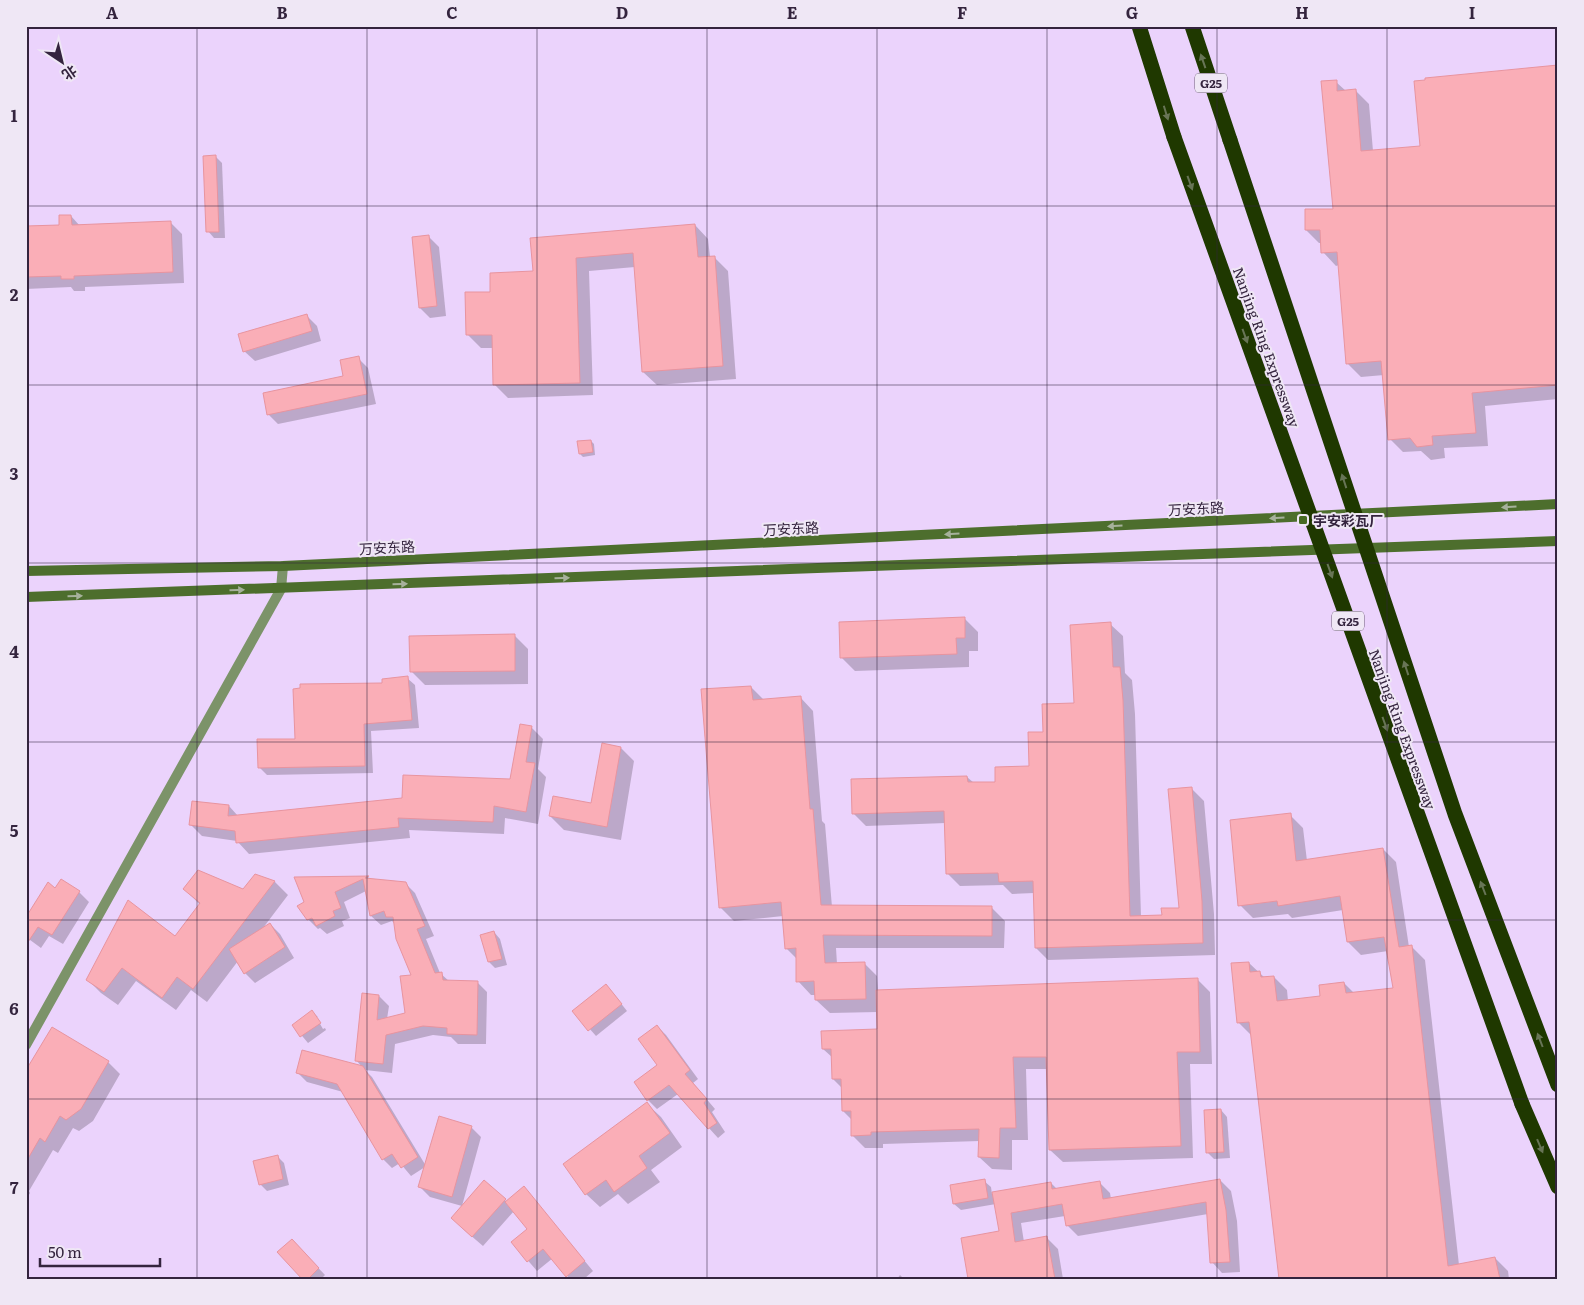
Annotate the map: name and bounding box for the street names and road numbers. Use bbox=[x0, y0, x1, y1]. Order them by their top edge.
road number: G25 bbox=[1195, 74, 1227, 92]
street label: Nanjing Ring Expressway bbox=[1229, 264, 1306, 431]
street label: 万安东路 bbox=[1168, 497, 1224, 519]
street label: 万安东路 bbox=[763, 517, 819, 539]
street label: 万安东路 bbox=[359, 536, 415, 558]
road number: G25 bbox=[1332, 612, 1364, 630]
street label: Nanjing Ring Expressway bbox=[1365, 646, 1442, 813]

